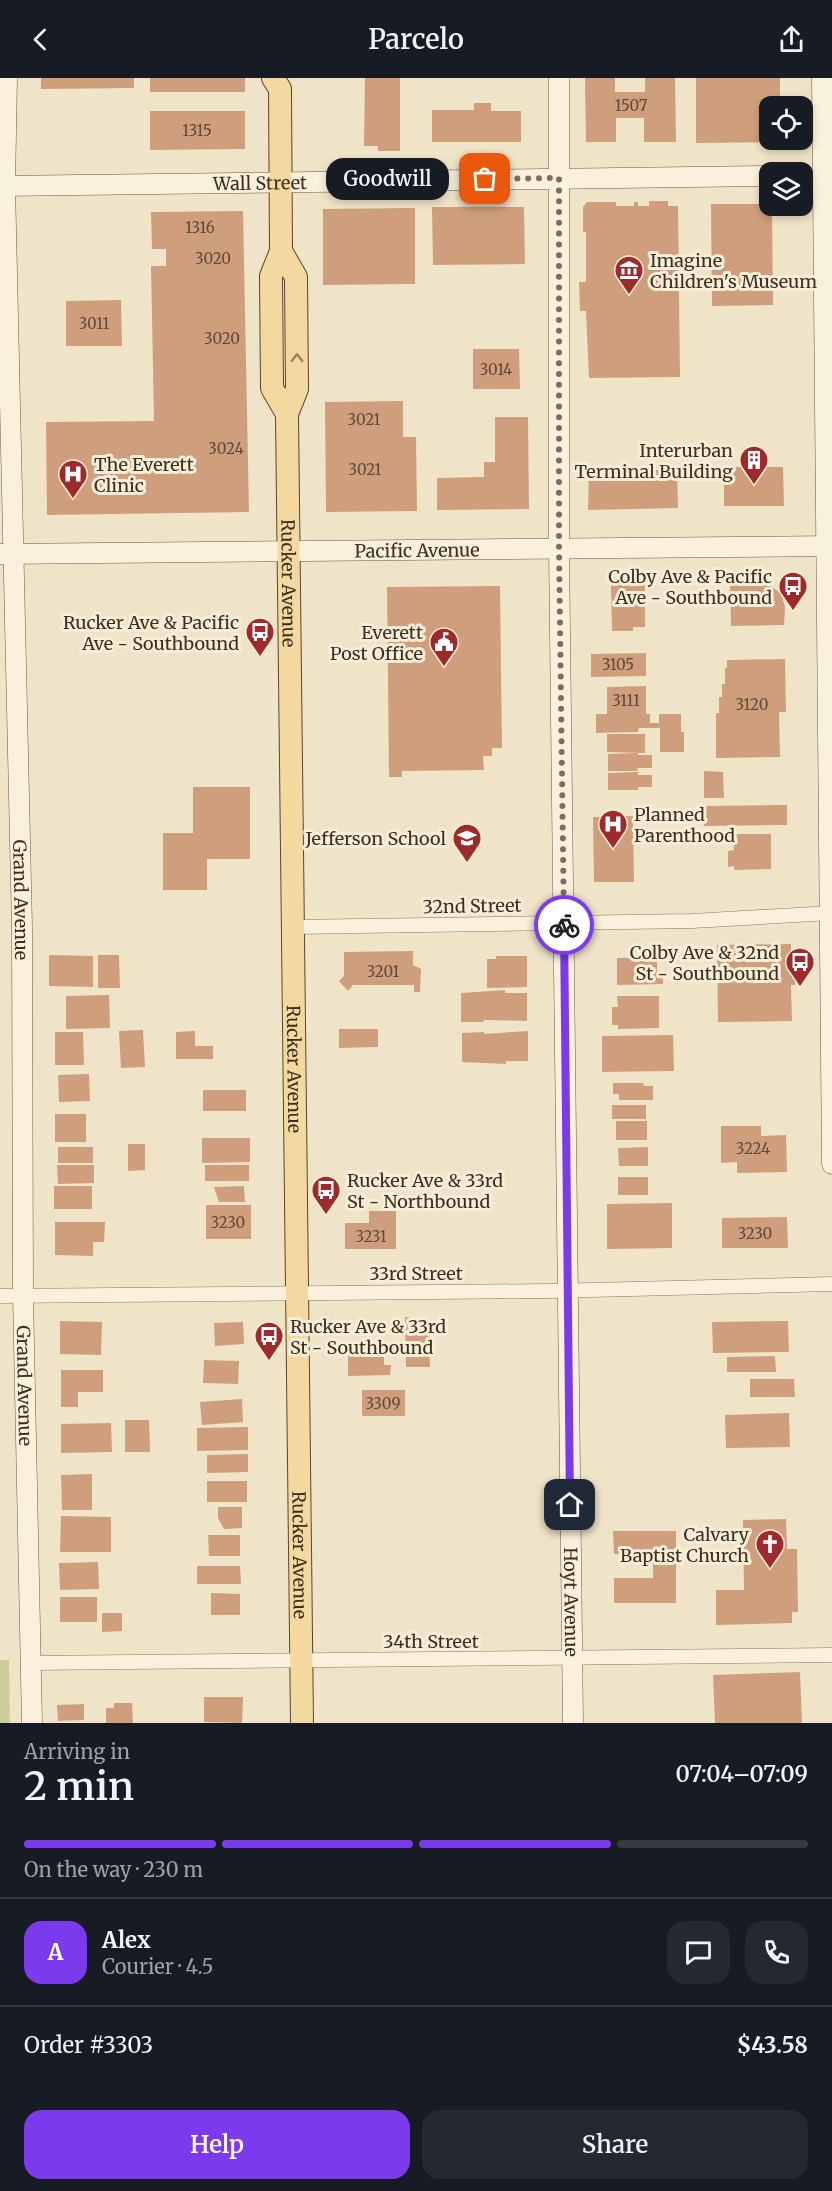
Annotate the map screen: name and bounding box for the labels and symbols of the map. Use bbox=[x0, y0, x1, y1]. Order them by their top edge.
house number: 1507 bbox=[615, 96, 648, 115]
house number: 1315 bbox=[182, 121, 212, 140]
pin bbox=[459, 153, 510, 204]
callout: Goodwill bbox=[326, 158, 449, 200]
street label: Wall Street bbox=[212, 171, 307, 195]
house number: 1316 bbox=[185, 218, 215, 237]
house number: 3020 bbox=[195, 249, 231, 268]
place label: Imagine Children's Museum bbox=[650, 249, 817, 293]
museum icon: Imagine Children's Museum bbox=[613, 254, 645, 296]
house number: 3011 bbox=[79, 314, 110, 333]
house number: 3020 bbox=[204, 329, 240, 348]
one-way arrow bbox=[291, 353, 303, 362]
house number: 3014 bbox=[480, 360, 512, 379]
house number: 3021 bbox=[348, 410, 381, 429]
house number: 3024 bbox=[208, 439, 244, 458]
place label: Interurban Terminal Building bbox=[574, 439, 733, 483]
building icon: Interurban Terminal Building bbox=[738, 444, 770, 486]
place label: The Everett Clinic bbox=[94, 453, 194, 497]
hospital icon: The Everett Clinic bbox=[57, 458, 89, 500]
house number: 3021 bbox=[349, 460, 382, 479]
street label: Rucker Avenue bbox=[277, 519, 301, 647]
street label: Pacific Avenue bbox=[354, 538, 480, 562]
place label: Colby Ave & Pacific Ave - Southbound bbox=[608, 565, 772, 609]
bus stop icon: Colby Ave & Pacific Ave - Southbound bbox=[777, 570, 809, 612]
place label: Rucker Ave & Pacific Ave - Southbound bbox=[63, 611, 239, 655]
bus stop icon: Rucker Ave & Pacific Ave - Southbound bbox=[244, 616, 276, 658]
place label: Everett Post Office bbox=[330, 621, 423, 665]
public building icon: Everett Post Office bbox=[428, 626, 460, 668]
house number: 3105 bbox=[602, 655, 634, 674]
house number: 3111 bbox=[612, 691, 640, 710]
house number: 3120 bbox=[736, 695, 768, 714]
place label: Planned Parenthood bbox=[634, 803, 735, 847]
hospital icon: Planned Parenthood bbox=[597, 808, 629, 850]
school or university icon: Jefferson School bbox=[451, 822, 483, 864]
place label: Jefferson School bbox=[304, 827, 446, 850]
street label: Grand Avenue bbox=[8, 839, 34, 960]
street label: 32nd Street bbox=[422, 894, 522, 918]
courier bbox=[534, 895, 594, 955]
place label: Colby Ave & 32nd St - Southbound bbox=[630, 941, 779, 985]
bus stop icon: Colby Ave & 32nd St - Southbound bbox=[784, 946, 816, 988]
house number: 3201 bbox=[367, 962, 399, 981]
street label: Rucker Avenue bbox=[282, 1005, 307, 1133]
house number: 3224 bbox=[736, 1139, 770, 1158]
place label: Rucker Ave & 33rd St - Northbound bbox=[347, 1169, 503, 1213]
bus stop icon: Rucker Ave & 33rd St - Northbound bbox=[310, 1174, 342, 1216]
house number: 3230 bbox=[211, 1213, 245, 1232]
house number: 3230 bbox=[738, 1224, 772, 1243]
house number: 3231 bbox=[355, 1227, 387, 1246]
street label: 33rd Street bbox=[369, 1262, 463, 1285]
place label: Rucker Ave & 33rd St - Southbound bbox=[290, 1315, 446, 1359]
bus stop icon: Rucker Ave & 33rd St - Southbound bbox=[253, 1320, 285, 1362]
street label: Grand Avenue bbox=[12, 1325, 38, 1446]
house number: 3309 bbox=[365, 1394, 401, 1413]
pin bbox=[544, 1479, 595, 1530]
street label: Rucker Avenue bbox=[288, 1491, 312, 1619]
place label: Calvary Baptist Church bbox=[620, 1523, 750, 1567]
church icon: Calvary Baptist Church bbox=[754, 1528, 786, 1570]
street label: Hoyt Avenue bbox=[559, 1547, 584, 1657]
street label: 34th Street bbox=[383, 1630, 479, 1653]

